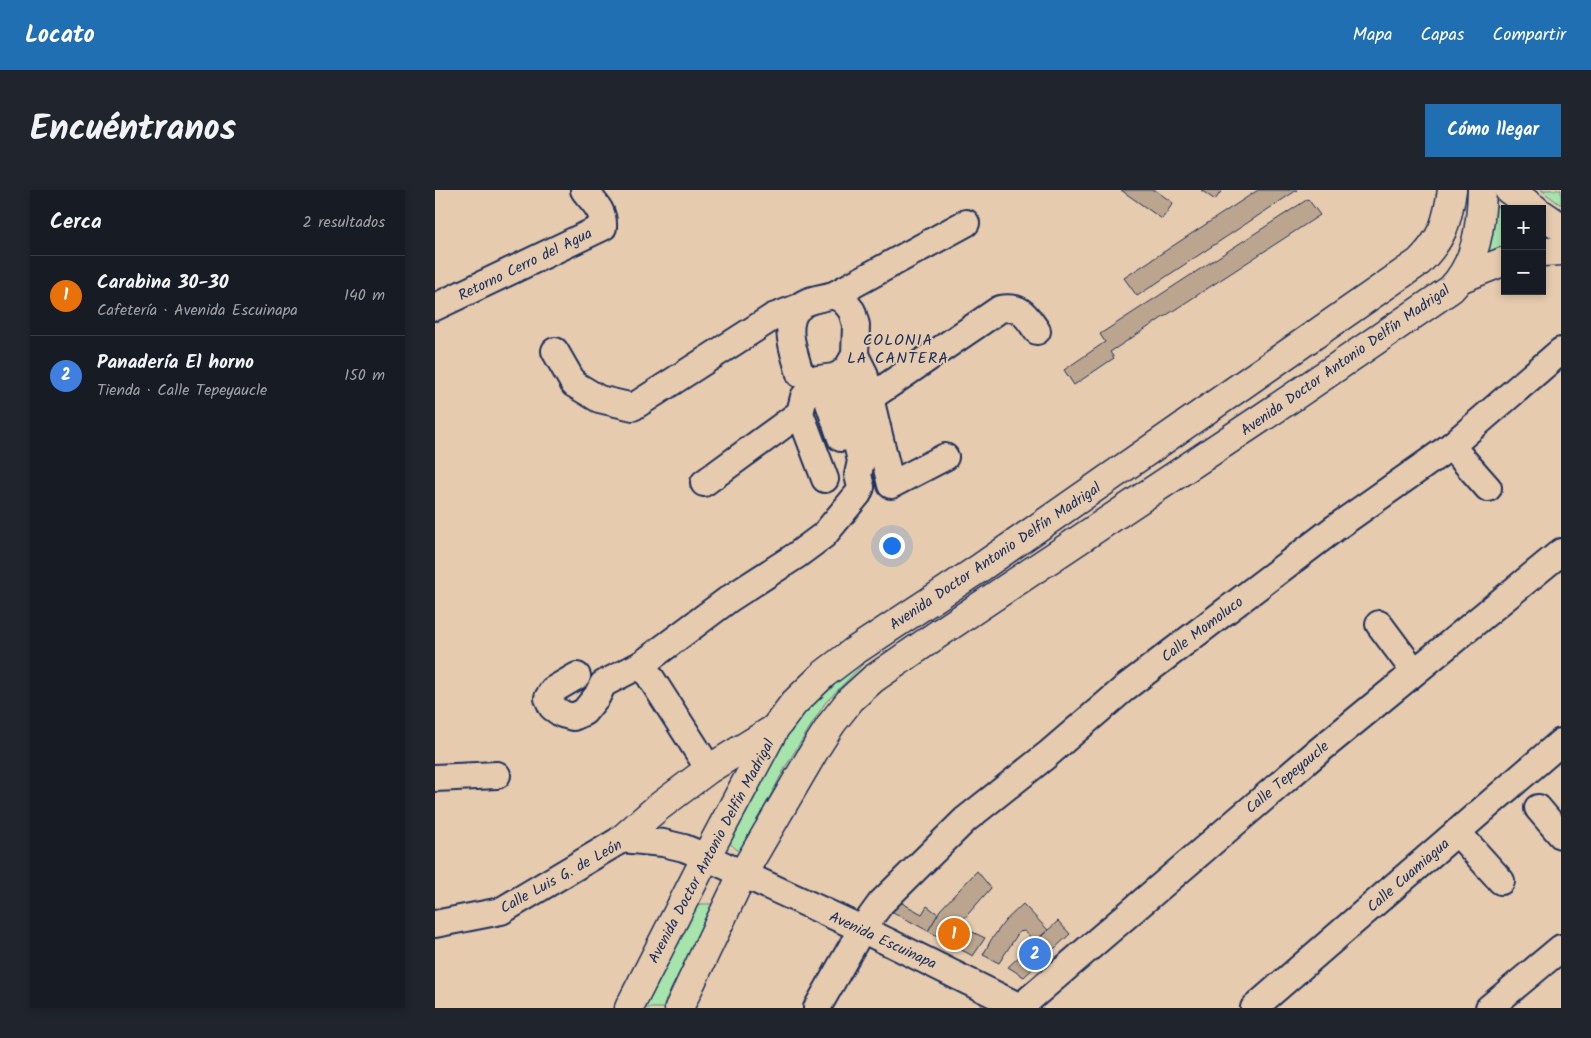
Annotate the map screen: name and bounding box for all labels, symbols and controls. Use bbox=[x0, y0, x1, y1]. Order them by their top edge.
text: Locato bbox=[25, 16, 95, 55]
text: Mapa bbox=[1353, 21, 1393, 50]
text: Capas bbox=[1421, 21, 1465, 50]
text: Compartir bbox=[1493, 21, 1566, 50]
text: Encuéntranos bbox=[30, 102, 236, 158]
button: Cómo llegar bbox=[1425, 104, 1561, 157]
map controls bbox=[1501, 205, 1546, 295]
button: + bbox=[1501, 205, 1546, 250]
text: Cerca bbox=[50, 206, 102, 239]
text: 2 resultados bbox=[303, 210, 385, 235]
street label: Retorno Cerro del Agua bbox=[454, 222, 597, 308]
button: − bbox=[1501, 250, 1546, 295]
text: Carabina 30-30 bbox=[97, 268, 229, 298]
street label: Avenida Doctor Antonio Delfín Madrigal bbox=[1236, 279, 1456, 443]
text: 1 bbox=[64, 283, 68, 308]
text: 140 m bbox=[344, 283, 385, 308]
text: Cafetería · Avenida Escuinapa bbox=[97, 298, 298, 323]
district label: COLONIA LA CANTERA bbox=[847, 328, 949, 371]
text: Panadería El horno bbox=[97, 348, 254, 378]
text: 2 bbox=[61, 363, 71, 388]
text: 150 m bbox=[344, 363, 385, 388]
text: Tienda · Calle Tepeyaucle bbox=[97, 378, 267, 403]
street label: Avenida Doctor Antonio Delfín Madrigal bbox=[885, 476, 1107, 637]
your location bbox=[879, 533, 905, 559]
street label: Calle Momoluco bbox=[1156, 591, 1249, 669]
street label: Avenida Doctor Antonio Delfín Madrigal bbox=[642, 735, 782, 968]
street label: Calle Tepeyaucle bbox=[1240, 735, 1335, 820]
street label: Calle Luis G. de León bbox=[496, 833, 627, 920]
street label: Calle Cuamiagua bbox=[1362, 833, 1456, 919]
street label: Avenida Escuinapa bbox=[825, 905, 940, 976]
pin: 1 bbox=[938, 915, 970, 953]
pin: 2 bbox=[1019, 935, 1051, 973]

